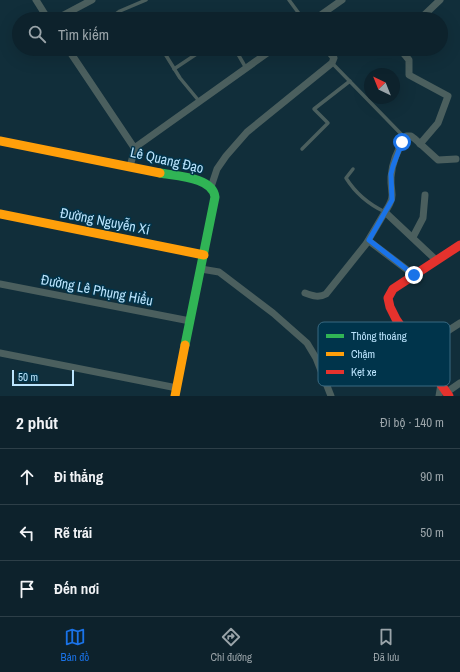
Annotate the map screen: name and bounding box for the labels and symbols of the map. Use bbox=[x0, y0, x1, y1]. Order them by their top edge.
north arrow bbox=[364, 68, 400, 104]
route start bbox=[393, 133, 411, 151]
street label: Lê Quang Đạo bbox=[129, 143, 205, 177]
street label: Đường Nguyễn Xí bbox=[59, 204, 152, 239]
route end bbox=[405, 266, 423, 284]
street label: Đường Lê Phụng Hiểu bbox=[40, 270, 154, 310]
legend bbox=[318, 322, 450, 386]
text: Thông thoáng bbox=[351, 329, 407, 343]
text: Chậm bbox=[351, 347, 375, 361]
text: Kẹt xe bbox=[351, 365, 377, 379]
scale bar bbox=[12, 368, 74, 387]

